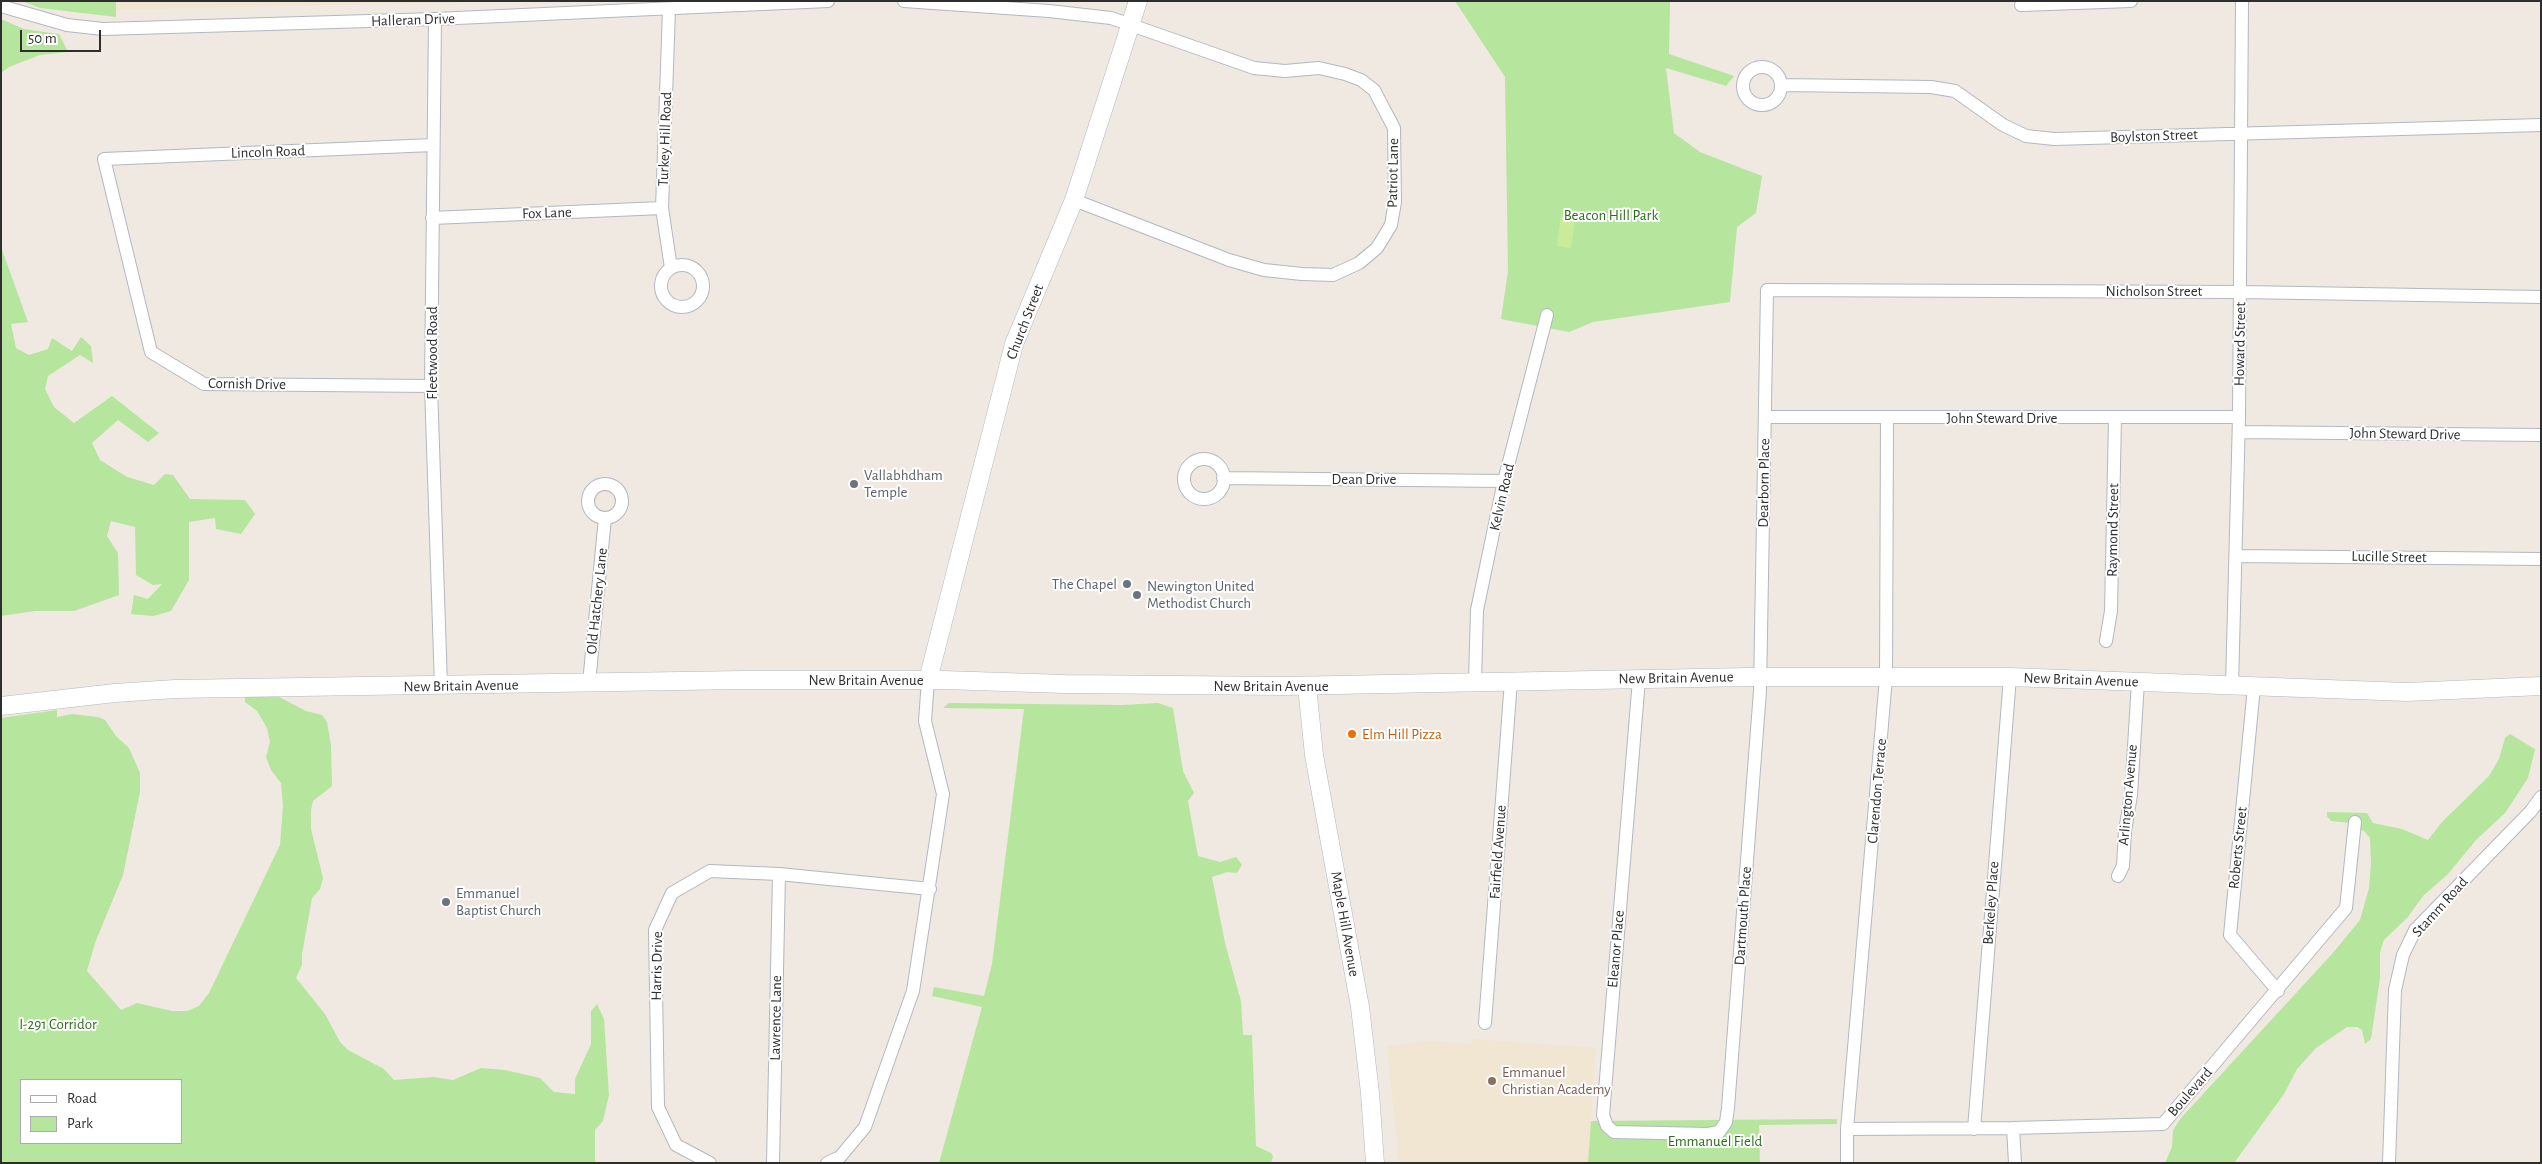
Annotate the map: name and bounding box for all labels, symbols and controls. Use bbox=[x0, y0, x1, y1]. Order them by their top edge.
street label: Halleran Drive bbox=[371, 10, 455, 30]
scale bar bbox=[22, 20, 104, 52]
text: 50 m bbox=[28, 31, 57, 46]
street label: Turkey Hill Road bbox=[654, 91, 676, 187]
street label: Boylston Street bbox=[2110, 125, 2198, 147]
street label: Patriot Lane bbox=[1383, 138, 1403, 208]
street label: Lincoln Road bbox=[230, 142, 306, 162]
street label: Fox Lane bbox=[522, 203, 572, 223]
park label: Beacon Hill Park bbox=[1564, 206, 1658, 224]
street label: Church Street bbox=[1002, 282, 1048, 362]
street label: Nicholson Street bbox=[2106, 282, 2202, 300]
street label: Howard Street bbox=[2230, 302, 2250, 386]
street label: Fleetwood Road bbox=[423, 306, 441, 400]
street label: Cornish Drive bbox=[208, 374, 286, 394]
street label: John Steward Drive bbox=[1946, 409, 2058, 427]
street label: John Steward Drive bbox=[2349, 424, 2461, 444]
street label: Dearborn Place bbox=[1754, 438, 1774, 528]
street label: Kelvin Road bbox=[1486, 462, 1518, 532]
place label: Vallabhdham Temple bbox=[864, 466, 943, 501]
street label: Dean Drive bbox=[1332, 470, 1396, 488]
marker: Vallabhdham Temple bbox=[848, 478, 860, 490]
street label: Raymond Street bbox=[2103, 483, 2123, 577]
street label: Old Hatchery Lane bbox=[582, 547, 612, 655]
street label: Lucille Street bbox=[2351, 547, 2427, 567]
place label: The Chapel bbox=[1052, 575, 1117, 593]
place label: Newington United Methodist Church bbox=[1147, 577, 1254, 612]
marker: The Chapel bbox=[1121, 578, 1133, 590]
marker: Newington United Methodist Church bbox=[1131, 589, 1143, 601]
street label: New Britain Avenue bbox=[1618, 668, 1734, 688]
street label: New Britain Avenue bbox=[2023, 669, 2139, 691]
street label: New Britain Avenue bbox=[808, 671, 924, 689]
street label: New Britain Avenue bbox=[403, 676, 519, 696]
street label: New Britain Avenue bbox=[1213, 677, 1329, 695]
place label: Elm Hill Pizza bbox=[1362, 725, 1442, 743]
marker: Elm Hill Pizza bbox=[1346, 728, 1358, 740]
street label: Clarendon Terrace bbox=[1863, 738, 1891, 844]
street label: Arlington Avenue bbox=[2115, 744, 2141, 846]
street label: Fairfield Avenue bbox=[1486, 804, 1510, 900]
street label: Roberts Street bbox=[2225, 806, 2251, 890]
street label: Berkeley Place bbox=[1979, 861, 2003, 945]
street label: Dartmouth Place bbox=[1731, 866, 1755, 966]
street label: Maple Hill Avenue bbox=[1327, 870, 1363, 978]
street label: Stamm Road bbox=[2408, 873, 2472, 941]
place label: Emmanuel Baptist Church bbox=[456, 884, 541, 919]
marker: Emmanuel Baptist Church bbox=[440, 896, 452, 908]
street label: Eleanor Place bbox=[1604, 909, 1628, 989]
street label: Harris Drive bbox=[647, 931, 667, 1001]
street label: Lawrence Lane bbox=[766, 975, 786, 1061]
park label: I-291 Corridor bbox=[19, 1015, 97, 1033]
place label: Emmanuel Christian Academy bbox=[1502, 1063, 1611, 1098]
street label: Boulevard bbox=[2164, 1064, 2216, 1120]
marker: Emmanuel Christian Academy bbox=[1486, 1075, 1498, 1087]
legend bbox=[20, 1079, 182, 1144]
text: Road bbox=[67, 1091, 97, 1106]
text: Park bbox=[67, 1116, 93, 1131]
park label: Emmanuel Field bbox=[1668, 1132, 1762, 1150]

